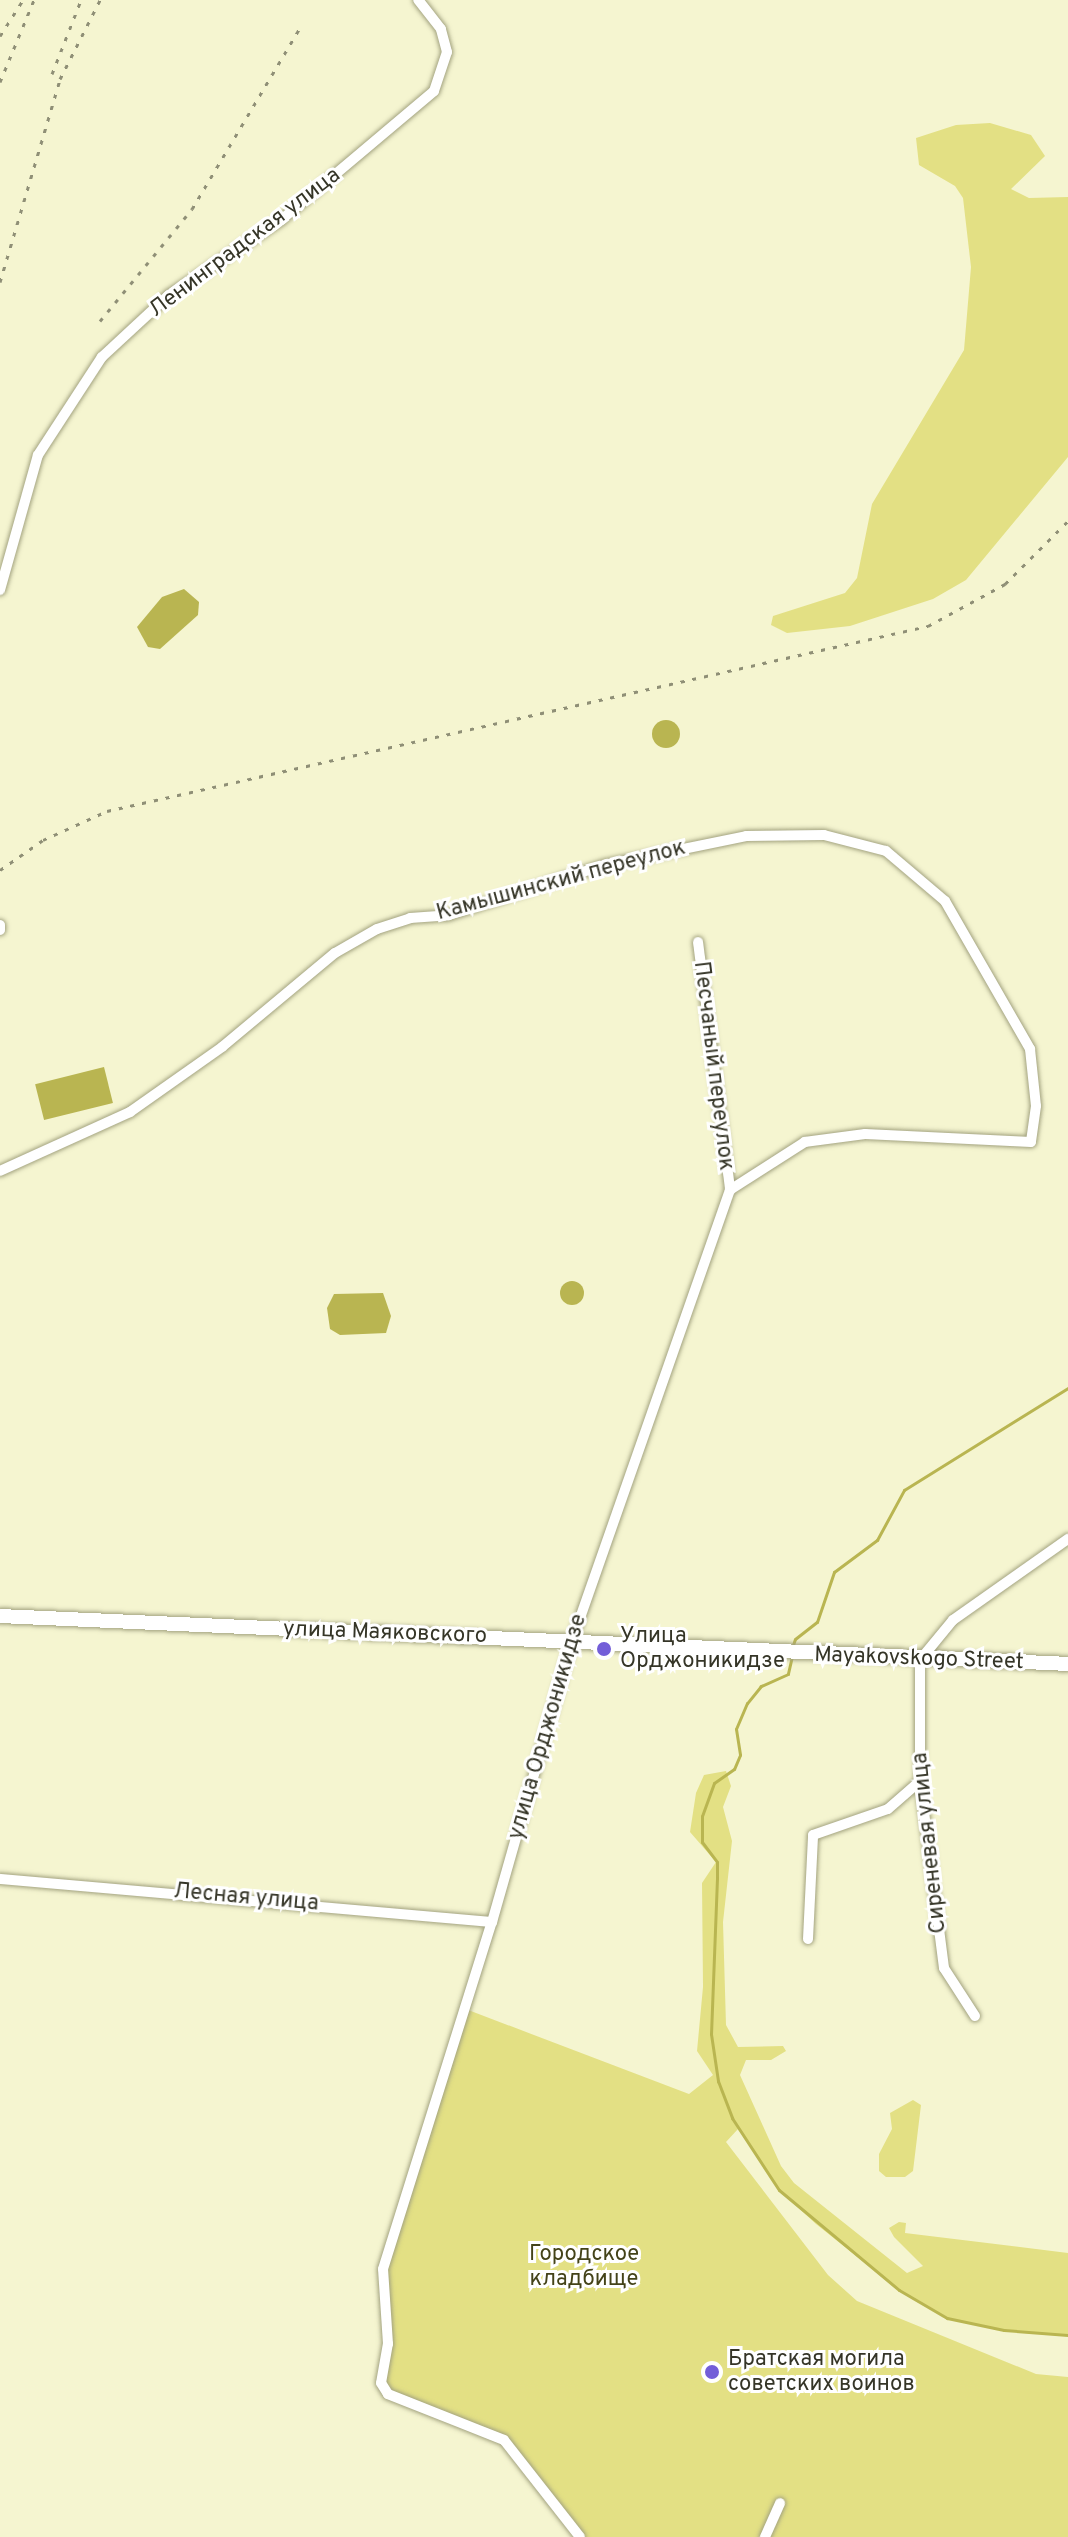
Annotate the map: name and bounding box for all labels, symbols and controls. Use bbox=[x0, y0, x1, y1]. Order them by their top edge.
street label: Ленинградская улица bbox=[144, 162, 346, 324]
street label: Камышинский переулок bbox=[434, 835, 688, 927]
street label: Песчаный переулок bbox=[687, 960, 739, 1172]
street label: улица Орджоникидзе bbox=[503, 1611, 593, 1843]
street label: улица Маяковского bbox=[282, 1616, 488, 1650]
place label: Улица Орджоникидзе bbox=[620, 1623, 785, 1674]
marker: Улица Орджоникидзе bbox=[595, 1640, 613, 1658]
street label: Mayakovskogo Street bbox=[814, 1642, 1024, 1676]
street label: Сиреневая улица bbox=[907, 1751, 953, 1935]
street label: Лесная улица bbox=[172, 1878, 320, 1918]
park label: Городское кладбище bbox=[529, 2241, 639, 2292]
place label: Братская могила советских воинов bbox=[728, 2346, 915, 2398]
marker: Братская могила советских воинов bbox=[703, 2363, 721, 2381]

